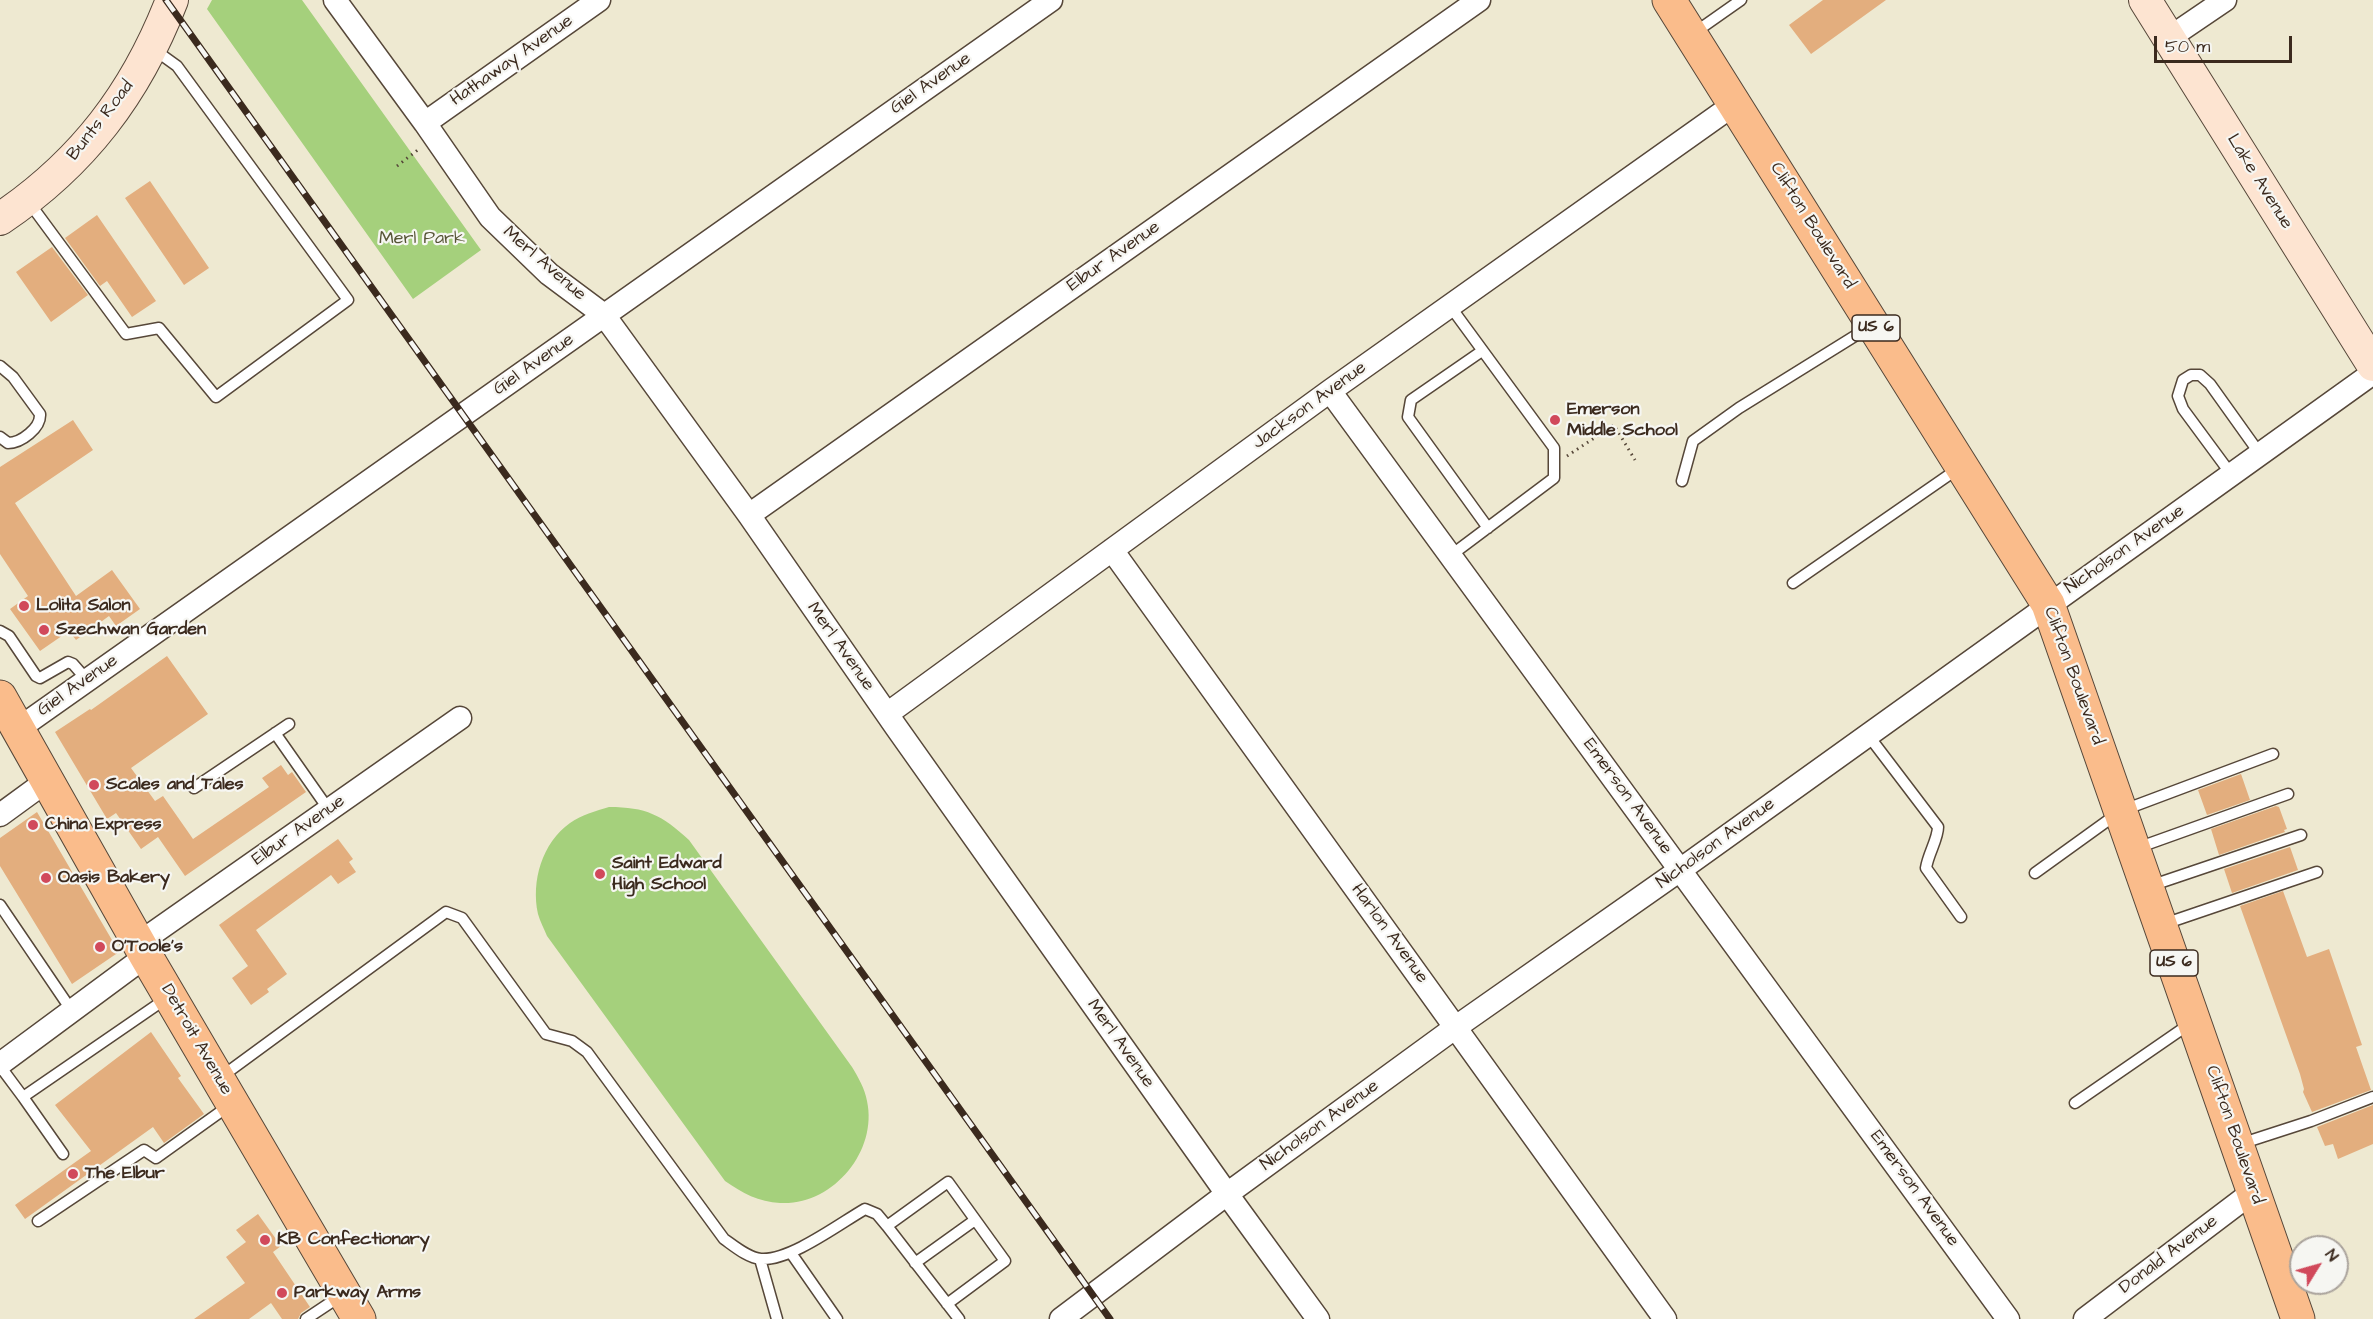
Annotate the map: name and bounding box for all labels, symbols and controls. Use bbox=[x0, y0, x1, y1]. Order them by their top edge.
street label: Hathaway Avenue bbox=[447, 11, 577, 111]
scale bar bbox=[2157, 24, 2295, 62]
text: 50 m bbox=[2165, 34, 2210, 59]
street label: Giel Avenue bbox=[887, 48, 975, 120]
street label: Bunts Road bbox=[63, 77, 139, 165]
street label: Lake Avenue bbox=[2221, 130, 2297, 234]
street label: Clifton Boulevard bbox=[1764, 159, 1860, 293]
street label: Elbur Avenue bbox=[1063, 217, 1165, 297]
street label: Merl Avenue bbox=[498, 222, 590, 306]
park label: Merl Park bbox=[379, 228, 465, 250]
road number: US 6 bbox=[1852, 315, 1900, 341]
street label: Giel Avenue bbox=[490, 329, 578, 401]
street label: Jackson Avenue bbox=[1249, 358, 1371, 454]
place label: Emerson Middle School bbox=[1567, 399, 1678, 442]
marker: Emerson Middle School bbox=[1548, 413, 1562, 427]
street label: Nicholson Avenue bbox=[2061, 501, 2189, 599]
place label: Lolita Salon bbox=[36, 595, 130, 617]
marker: Lolita Salon bbox=[17, 599, 31, 613]
street label: Merl Avenue bbox=[802, 599, 878, 695]
street label: Clifton Boulevard bbox=[2038, 604, 2108, 748]
place label: Szechwan Garden bbox=[56, 619, 206, 641]
marker: Szechwan Garden bbox=[37, 623, 51, 637]
street label: Giel Avenue bbox=[34, 650, 122, 722]
street label: Emerson Avenue bbox=[1578, 735, 1676, 859]
place label: Scales and Tales bbox=[106, 774, 243, 796]
marker: Scales and Tales bbox=[87, 778, 101, 792]
street label: Elbur Avenue bbox=[248, 791, 350, 871]
street label: Nicholson Avenue bbox=[1653, 794, 1779, 894]
place label: China Express bbox=[45, 814, 162, 836]
marker: China Express bbox=[26, 818, 40, 832]
place label: Saint Edward High School bbox=[612, 853, 722, 896]
place label: Oasis Bakery bbox=[58, 867, 170, 889]
marker: Saint Edward High School bbox=[593, 867, 607, 881]
marker: Oasis Bakery bbox=[39, 871, 53, 885]
street label: Harlon Avenue bbox=[1346, 880, 1432, 988]
place label: O'Toole's bbox=[112, 936, 183, 958]
marker: O'Toole's bbox=[93, 940, 107, 954]
road number: US 6 bbox=[2150, 950, 2198, 976]
street label: Detroit Avenue bbox=[156, 981, 236, 1099]
street label: Merl Avenue bbox=[1082, 996, 1158, 1092]
street label: Clifton Boulevard bbox=[2200, 1063, 2268, 1207]
street label: Nicholson Avenue bbox=[1257, 1076, 1383, 1176]
street label: Emerson Avenue bbox=[1865, 1127, 1963, 1251]
place label: The Elbur bbox=[85, 1163, 165, 1185]
marker: The Elbur bbox=[66, 1167, 80, 1181]
street label: Donald Avenue bbox=[2115, 1211, 2223, 1299]
place label: KB Confectionary bbox=[277, 1229, 430, 1251]
marker: KB Confectionary bbox=[258, 1233, 272, 1247]
north arrow bbox=[2289, 1235, 2349, 1295]
text: N bbox=[2320, 1245, 2344, 1266]
place label: Parkway Arms bbox=[294, 1282, 421, 1304]
marker: Parkway Arms bbox=[275, 1286, 289, 1300]

